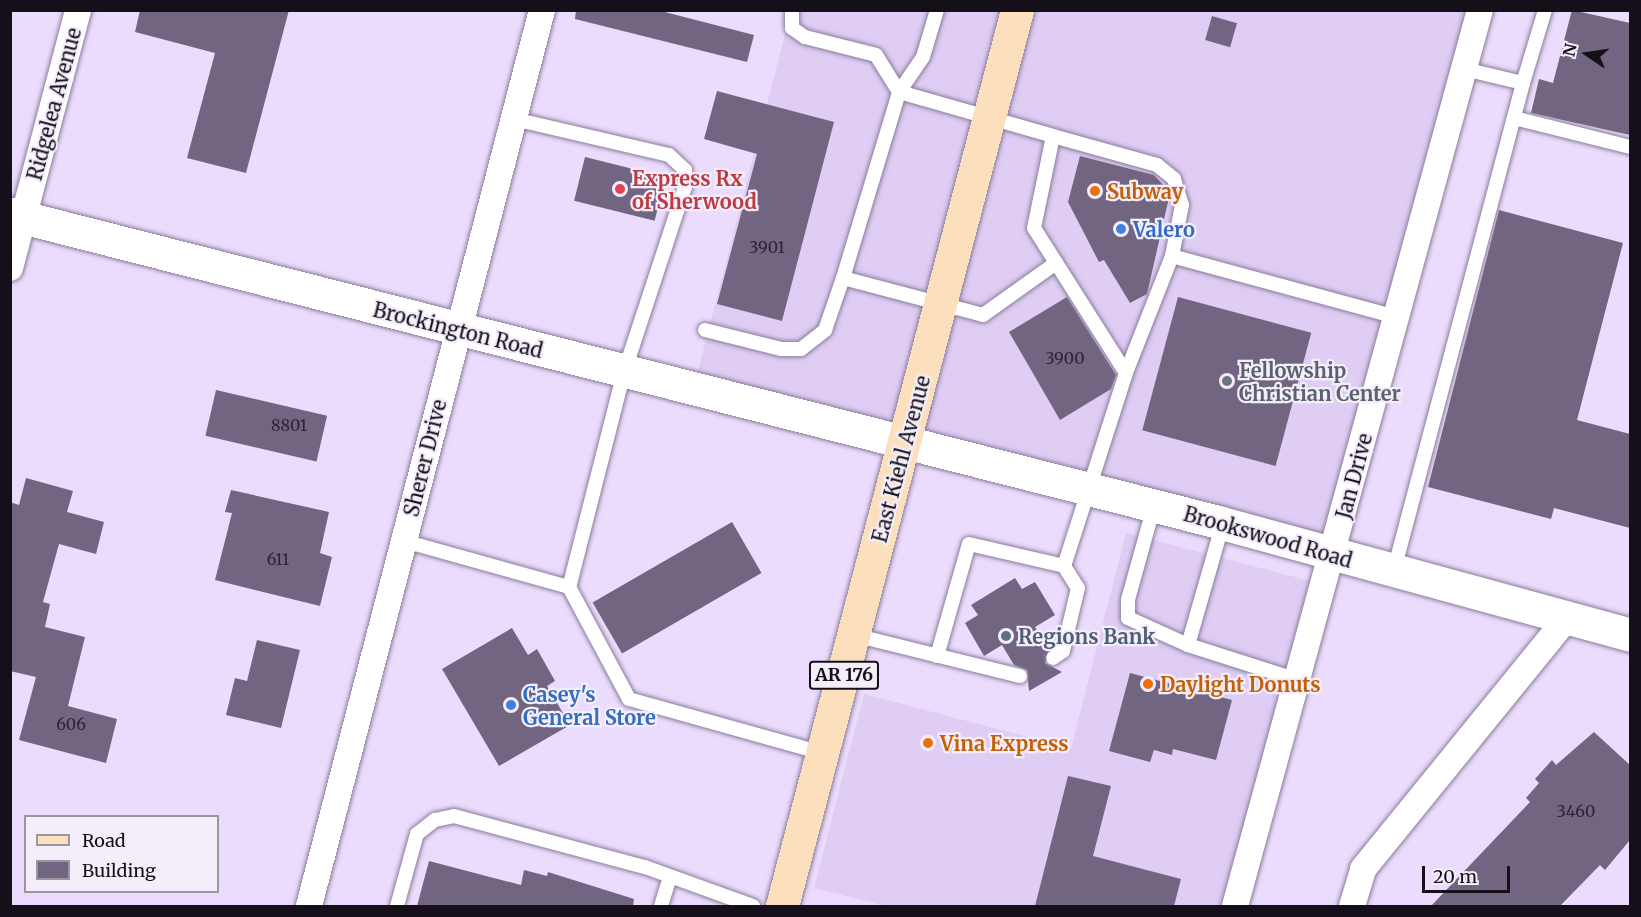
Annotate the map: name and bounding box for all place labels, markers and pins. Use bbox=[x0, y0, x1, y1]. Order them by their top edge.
place label: Express Rx of Sherwood bbox=[632, 166, 757, 213]
place label: Subway bbox=[1107, 179, 1183, 203]
marker: Express Rx of Sherwood bbox=[613, 182, 627, 196]
marker: Subway bbox=[1088, 184, 1102, 198]
place label: Valero bbox=[1133, 217, 1195, 241]
marker: Valero bbox=[1114, 222, 1128, 236]
place label: Fellowship Christian Center bbox=[1239, 358, 1401, 405]
marker: Fellowship Christian Center bbox=[1220, 374, 1234, 388]
place label: Regions Bank bbox=[1018, 624, 1155, 648]
marker: Regions Bank bbox=[999, 629, 1013, 643]
place label: Daylight Donuts bbox=[1160, 672, 1321, 696]
marker: Daylight Donuts bbox=[1141, 677, 1155, 691]
place label: Casey's General Store bbox=[523, 682, 656, 729]
marker: Casey's General Store bbox=[504, 698, 518, 712]
place label: Vina Express bbox=[940, 731, 1068, 755]
marker: Vina Express bbox=[921, 736, 935, 750]

